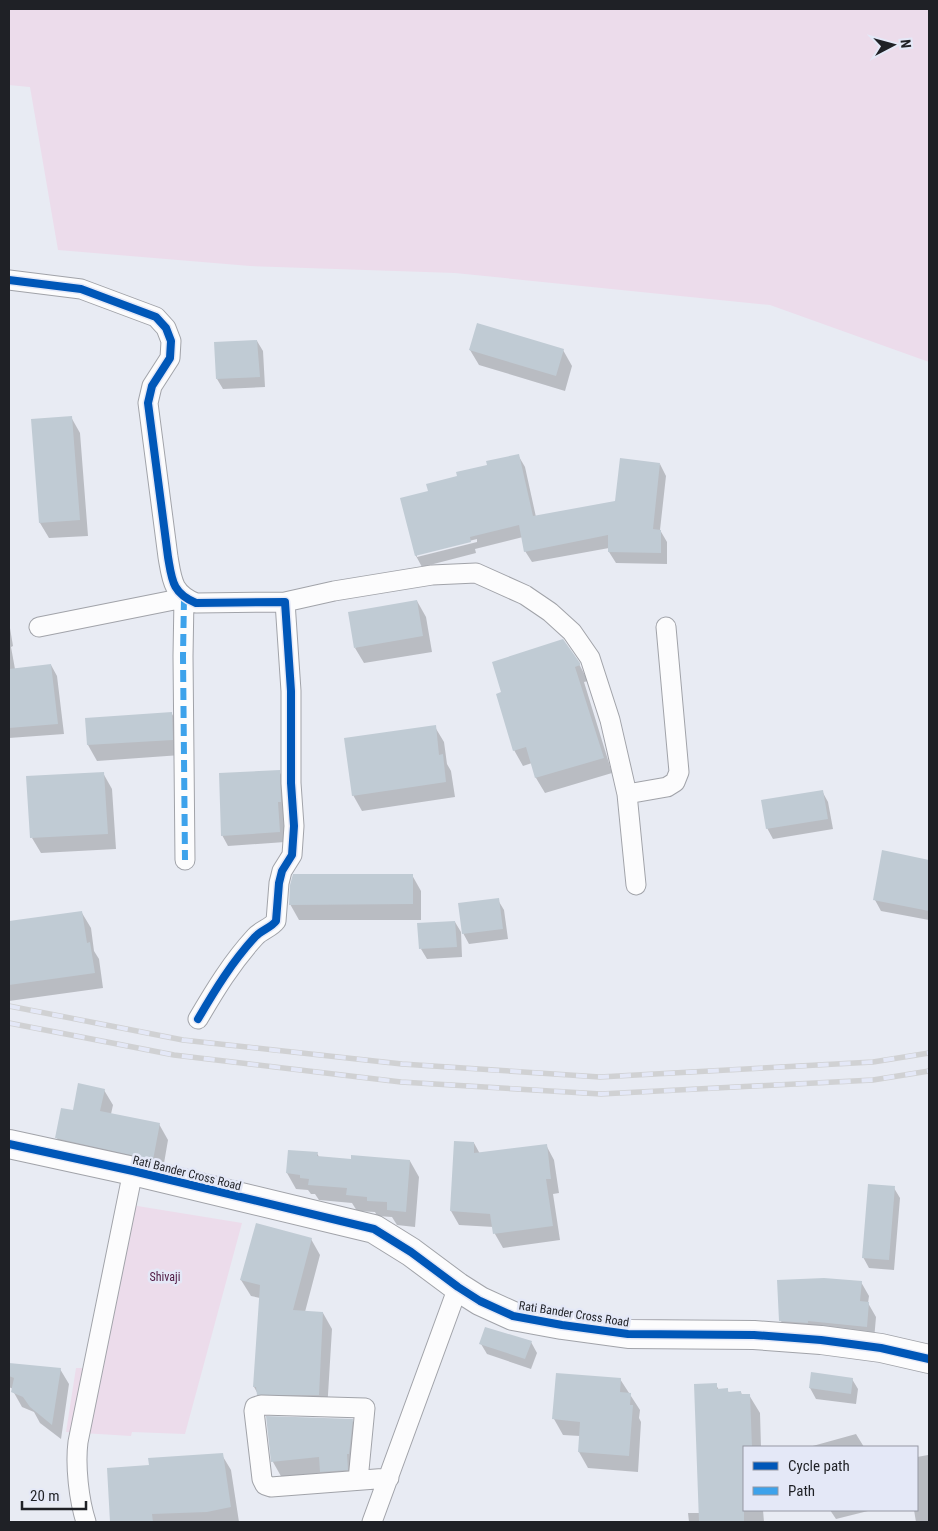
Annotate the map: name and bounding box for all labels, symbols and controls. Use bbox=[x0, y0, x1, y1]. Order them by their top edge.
north arrow bbox=[868, 20, 918, 70]
text: N bbox=[898, 39, 914, 49]
street label: Rati Bander Cross Road bbox=[131, 1153, 243, 1193]
park label: Shivaji bbox=[149, 1270, 181, 1284]
street label: Rati Bander Cross Road bbox=[518, 1298, 630, 1330]
legend bbox=[743, 1446, 918, 1511]
text: Cycle path bbox=[788, 1457, 850, 1475]
scale bar bbox=[22, 1478, 86, 1510]
text: Path bbox=[788, 1482, 815, 1500]
text: 20 m bbox=[30, 1487, 60, 1505]

